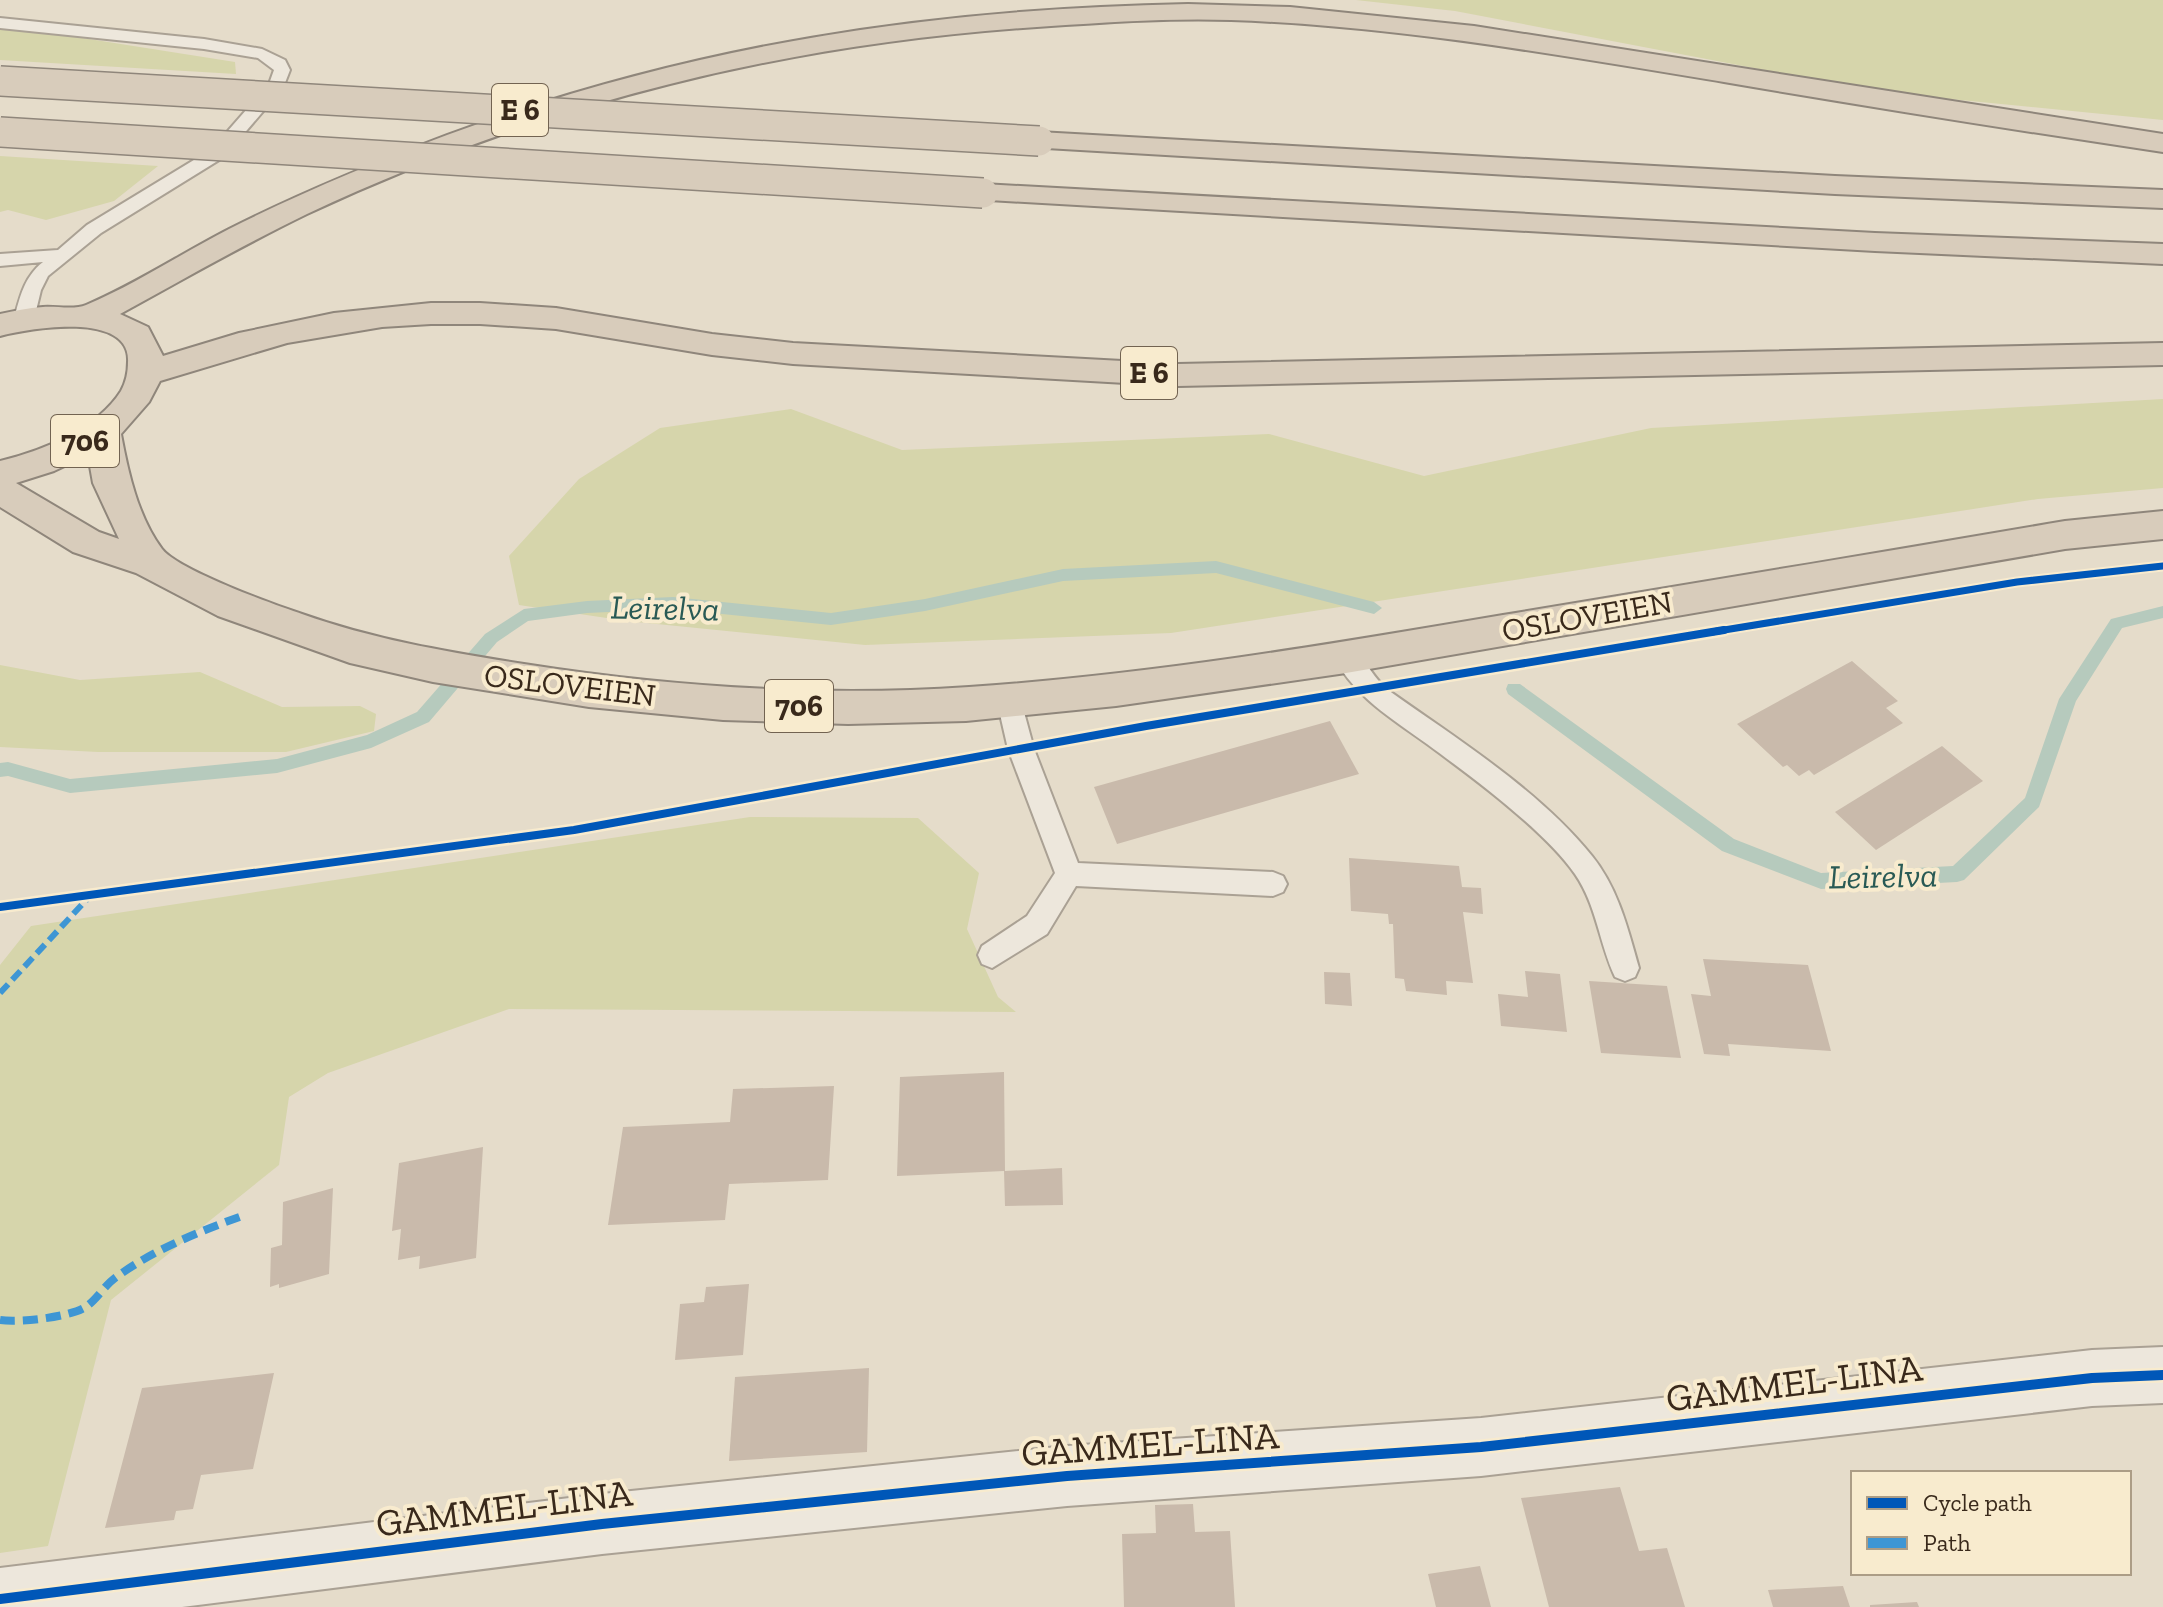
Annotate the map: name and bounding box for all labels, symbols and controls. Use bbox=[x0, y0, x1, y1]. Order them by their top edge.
road number: E 6 bbox=[492, 84, 548, 136]
road number: E 6 bbox=[1121, 347, 1177, 399]
road number: 706 bbox=[51, 415, 119, 467]
street label: OSLOVEIEN bbox=[1499, 582, 1675, 650]
water label: Leirelva bbox=[610, 587, 720, 629]
street label: OSLOVEIEN bbox=[482, 656, 658, 714]
road number: 706 bbox=[765, 680, 833, 732]
water label: Leirelva bbox=[1828, 855, 1938, 897]
street label: GAMMEL-LINA bbox=[1663, 1344, 1925, 1422]
street label: GAMMEL-LINA bbox=[1020, 1412, 1281, 1476]
street label: GAMMEL-LINA bbox=[373, 1469, 635, 1547]
legend bbox=[1851, 1471, 2131, 1575]
text: Cycle path bbox=[1923, 1488, 2032, 1517]
text: Path bbox=[1923, 1528, 1971, 1557]

